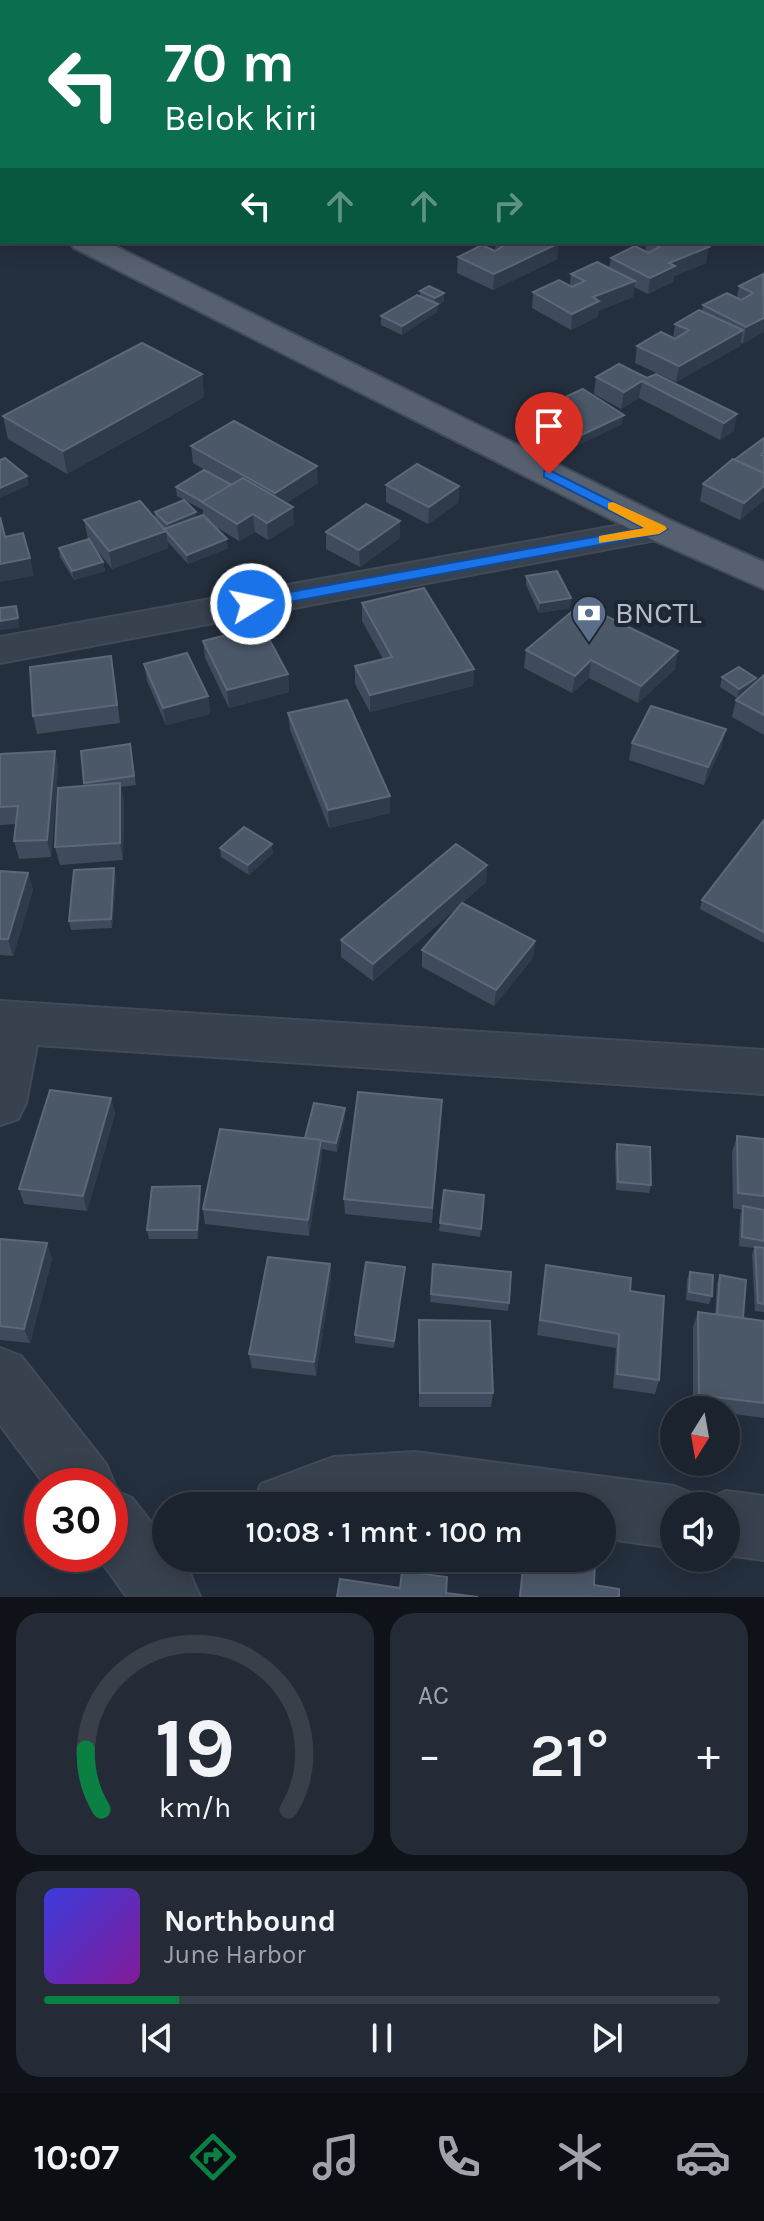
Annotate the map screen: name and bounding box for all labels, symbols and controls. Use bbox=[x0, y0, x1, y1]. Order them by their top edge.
text: 70 m bbox=[164, 30, 295, 95]
icon: left bbox=[32, 32, 136, 136]
text: Belok kiri bbox=[164, 97, 318, 139]
icon: left bbox=[234, 184, 278, 228]
icon: ahead bbox=[318, 184, 362, 228]
icon: ahead bbox=[402, 184, 446, 228]
icon: right bbox=[486, 184, 530, 228]
pin bbox=[515, 392, 583, 474]
icon: arrive bbox=[527, 404, 571, 448]
position arrow bbox=[209, 562, 293, 646]
bank icon: BNCTL bbox=[570, 594, 608, 644]
place label: BNCTL bbox=[615, 595, 702, 631]
north arrow bbox=[660, 1396, 740, 1476]
map controls bbox=[660, 1396, 740, 1572]
speed limit sign: 30 bbox=[24, 1468, 128, 1572]
button: sound bbox=[660, 1492, 740, 1572]
text: 10:08 · 1 mnt · 100 m bbox=[245, 1514, 523, 1550]
text: AC bbox=[418, 1680, 449, 1711]
text: 19 bbox=[155, 1700, 235, 1797]
text: 21° bbox=[529, 1721, 609, 1791]
text: − bbox=[418, 1730, 441, 1781]
text: + bbox=[697, 1730, 720, 1781]
text: km/h bbox=[159, 1791, 231, 1824]
text: Northbound bbox=[164, 1903, 336, 1939]
text: June Harbor bbox=[164, 1939, 306, 1970]
icon: previous bbox=[135, 2016, 179, 2060]
icon: pause bbox=[360, 2016, 404, 2060]
icon: next bbox=[585, 2016, 629, 2060]
icon: directions bbox=[185, 2129, 241, 2185]
icon: music bbox=[308, 2129, 364, 2185]
icon: phone bbox=[430, 2129, 486, 2185]
icon: climate bbox=[552, 2129, 608, 2185]
icon: car bbox=[675, 2129, 731, 2185]
text: 10:07 bbox=[33, 2136, 119, 2178]

